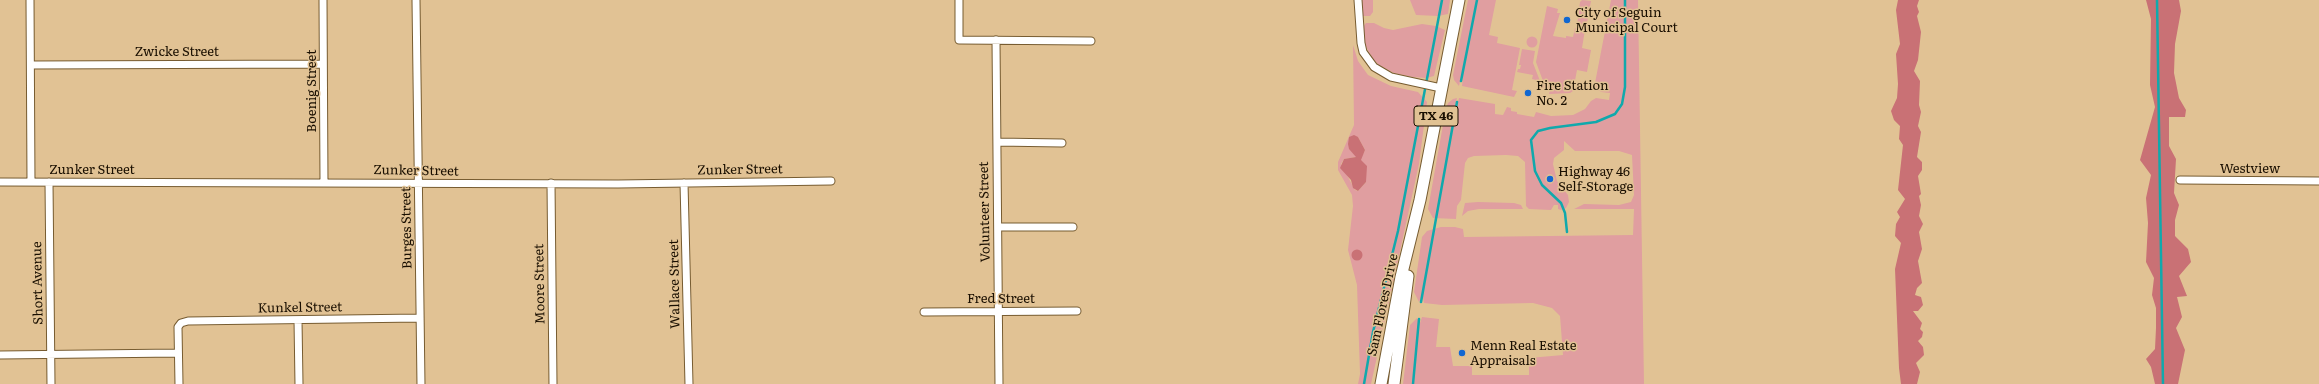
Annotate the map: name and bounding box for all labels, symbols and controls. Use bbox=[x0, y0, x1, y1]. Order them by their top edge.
place label: City of Seguin Municipal Court bbox=[1575, 5, 1678, 36]
marker: City of Seguin Municipal Court bbox=[1562, 15, 1572, 25]
street label: Zwicke Street bbox=[135, 44, 219, 60]
street label: Boenig Street bbox=[304, 50, 320, 132]
place label: Fire Station No. 2 bbox=[1536, 78, 1609, 109]
marker: Fire Station No. 2 bbox=[1523, 88, 1533, 98]
road number: TX 46 bbox=[1414, 106, 1458, 126]
street label: Zunker Street bbox=[697, 161, 783, 179]
street label: Volunteer Street bbox=[976, 161, 994, 263]
street label: Westview bbox=[2220, 161, 2280, 177]
street label: Zunker Street bbox=[49, 162, 135, 178]
street label: Zunker Street bbox=[373, 162, 459, 180]
place label: Highway 46 Self-Storage bbox=[1558, 164, 1633, 195]
marker: Highway 46 Self-Storage bbox=[1545, 174, 1555, 184]
street label: Burges Street bbox=[398, 187, 416, 269]
street label: Wallace Street bbox=[666, 239, 684, 329]
street label: Short Avenue bbox=[29, 241, 47, 325]
street label: Moore Street bbox=[531, 244, 549, 324]
street label: Sam Flores Drive bbox=[1365, 252, 1401, 358]
street label: Fred Street bbox=[967, 291, 1035, 307]
street label: Kunkel Street bbox=[258, 299, 342, 317]
place label: Menn Real Estate Appraisals bbox=[1470, 338, 1577, 369]
marker: Menn Real Estate Appraisals bbox=[1457, 348, 1467, 358]

